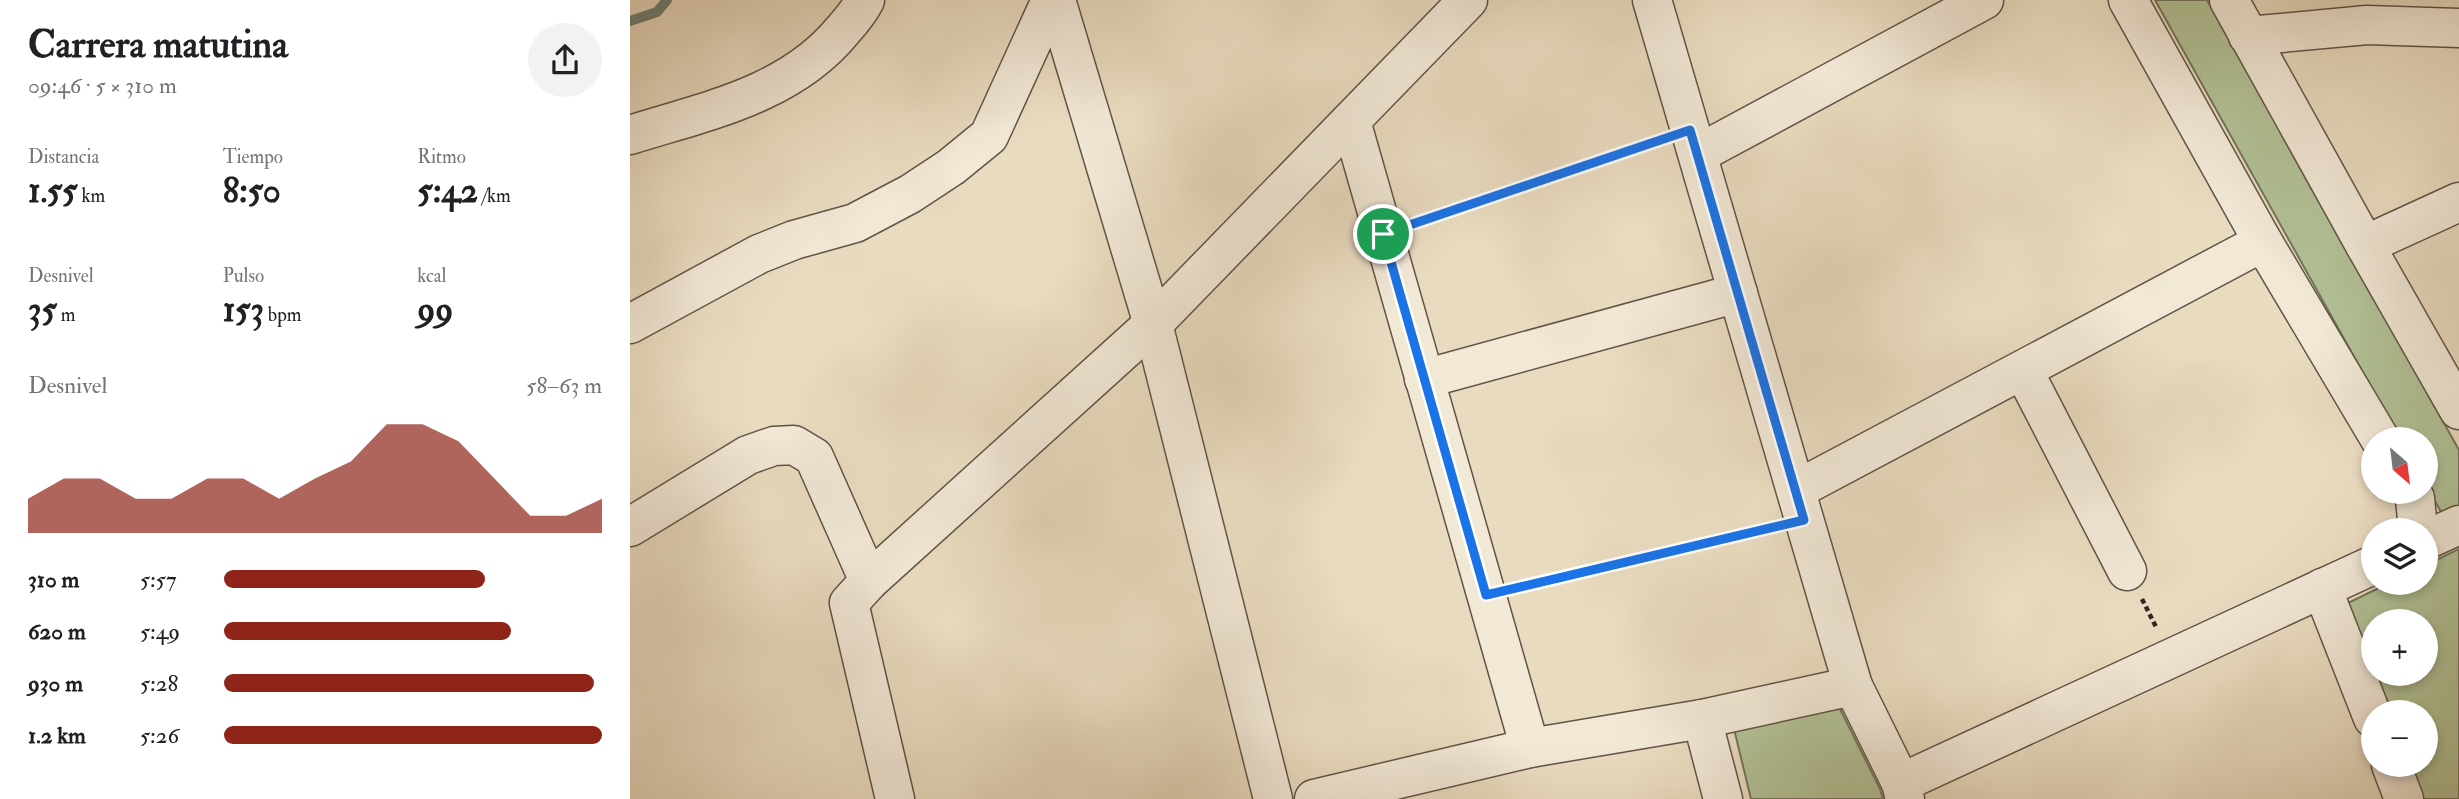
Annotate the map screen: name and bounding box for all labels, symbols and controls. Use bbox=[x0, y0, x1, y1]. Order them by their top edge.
text: Carrera matutina bbox=[28, 21, 288, 69]
button: share bbox=[528, 23, 602, 97]
text: 09:46 · 5 × 310 m bbox=[28, 71, 177, 100]
text: Distancia bbox=[28, 145, 99, 169]
text: Tiempo bbox=[223, 145, 283, 169]
text: Ritmo bbox=[417, 145, 466, 169]
text: 1.55 bbox=[28, 169, 78, 213]
text: 8:50 bbox=[223, 169, 281, 213]
text: 5:42 bbox=[417, 169, 478, 213]
text: km bbox=[78, 184, 105, 208]
text: /km bbox=[478, 184, 511, 208]
pin bbox=[1353, 204, 1413, 264]
icon: arrive bbox=[1364, 215, 1402, 253]
text: Desnivel bbox=[28, 264, 94, 288]
text: Pulso bbox=[223, 264, 264, 288]
text: kcal bbox=[417, 264, 446, 288]
text: 35 bbox=[28, 288, 57, 332]
text: 153 bbox=[223, 288, 264, 332]
text: 99 bbox=[417, 288, 453, 332]
text: m bbox=[57, 303, 76, 327]
text: bpm bbox=[264, 303, 302, 327]
text: Desnivel bbox=[28, 371, 107, 400]
text: 58–63 m bbox=[526, 371, 602, 400]
north arrow bbox=[2361, 427, 2438, 504]
map controls bbox=[2361, 427, 2438, 777]
button: layers bbox=[2361, 518, 2438, 595]
text: 310 m bbox=[28, 565, 79, 594]
text: 5:57 bbox=[140, 565, 176, 594]
button: + bbox=[2361, 609, 2438, 686]
text: 620 m bbox=[28, 617, 86, 646]
text: 5:49 bbox=[140, 617, 180, 646]
text: 930 m bbox=[28, 669, 83, 698]
text: 5:28 bbox=[140, 669, 178, 698]
button: − bbox=[2361, 700, 2438, 777]
text: 1.2 km bbox=[28, 721, 86, 750]
text: 5:26 bbox=[140, 721, 179, 750]

